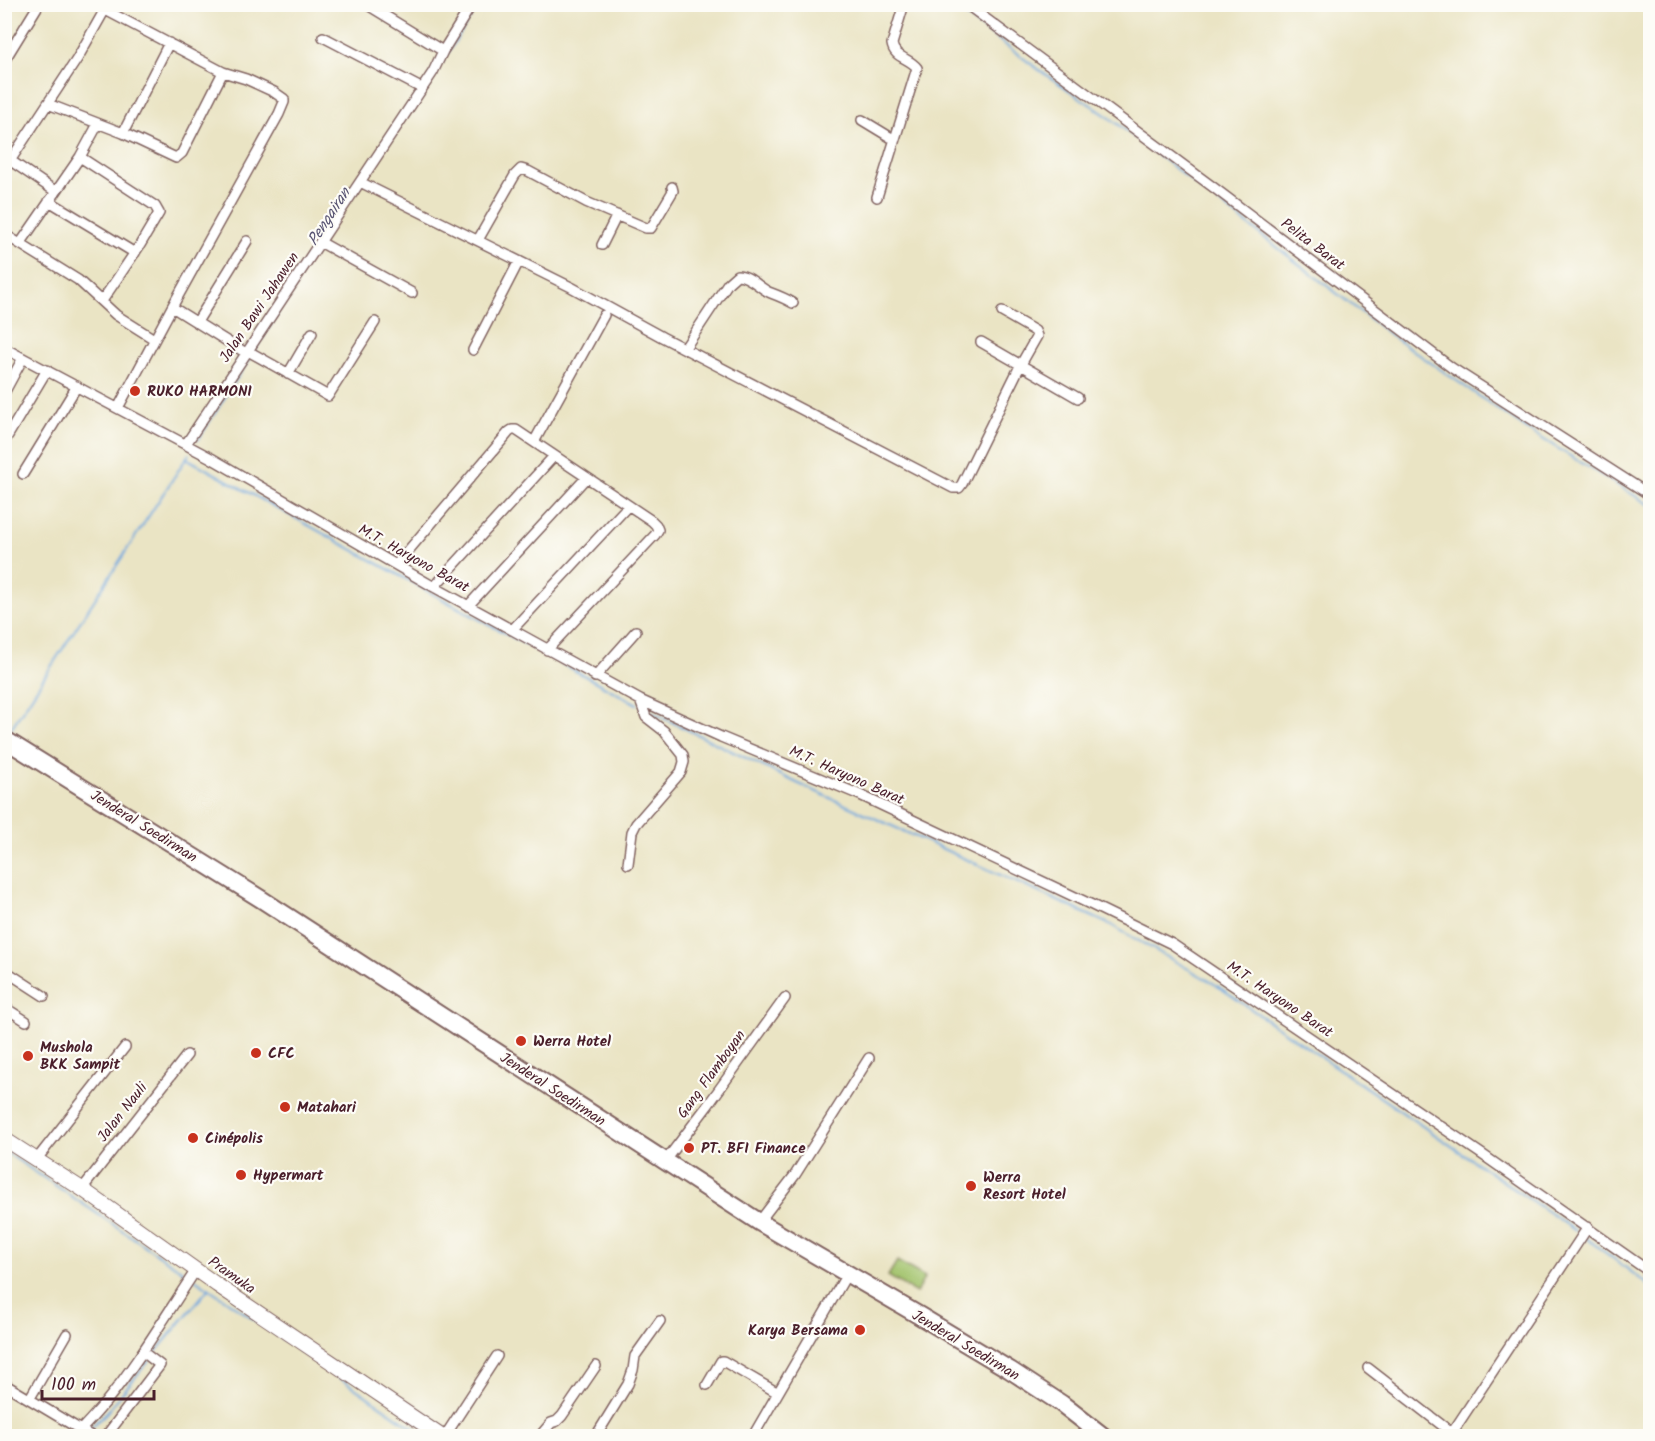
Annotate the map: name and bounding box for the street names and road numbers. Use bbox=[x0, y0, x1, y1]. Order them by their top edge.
street label: Pelita Barat bbox=[1275, 213, 1350, 277]
street label: Jalan Bawi Jahawen bbox=[214, 247, 306, 368]
street label: M.T. Haryono Barat bbox=[353, 518, 474, 600]
street label: M.T. Haryono Barat bbox=[785, 740, 908, 812]
street label: Jenderal Soedirman bbox=[85, 784, 202, 869]
street label: M.T. Haryono Barat bbox=[1221, 955, 1338, 1045]
street label: Gang Flamboyan bbox=[671, 1025, 752, 1124]
street label: Jenderal Soedirman bbox=[495, 1046, 610, 1133]
street label: Jalan Nauli bbox=[92, 1076, 155, 1148]
street label: Pramuka bbox=[203, 1251, 260, 1301]
street label: Jenderal Soedirman bbox=[907, 1304, 1024, 1388]

